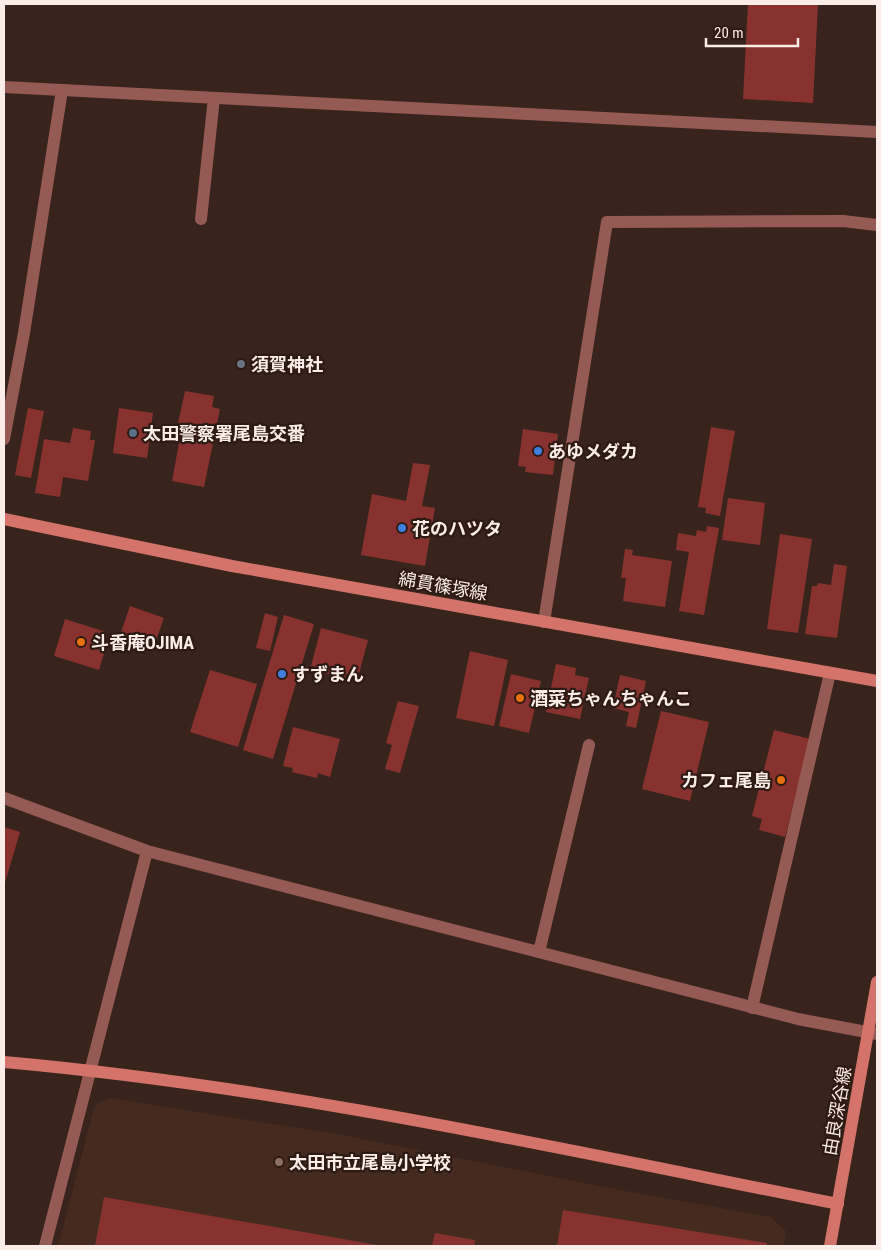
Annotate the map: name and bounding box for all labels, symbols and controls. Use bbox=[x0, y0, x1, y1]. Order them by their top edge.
scale bar bbox=[706, 15, 798, 47]
text: 20 m bbox=[714, 24, 744, 42]
place label: 須賀神社 bbox=[251, 354, 323, 375]
marker: 須賀神社 bbox=[235, 358, 247, 370]
place label: 太田警察署尾島交番 bbox=[143, 423, 305, 444]
marker: 太田警察署尾島交番 bbox=[127, 427, 139, 439]
place label: あゆメダカ bbox=[548, 441, 638, 462]
marker: あゆメダカ bbox=[532, 445, 544, 457]
place label: 花のハツタ bbox=[412, 518, 502, 539]
marker: 花のハツタ bbox=[396, 522, 408, 534]
street label: 綿貫篠塚線 bbox=[397, 568, 489, 604]
place label: 斗香庵OJIMA bbox=[91, 632, 194, 653]
marker: 斗香庵OJIMA bbox=[75, 636, 87, 648]
place label: すずまん bbox=[292, 664, 364, 685]
marker: すずまん bbox=[276, 668, 288, 680]
place label: 酒菜ちゃんちゃんこ bbox=[530, 688, 692, 709]
marker: 酒菜ちゃんちゃんこ bbox=[514, 692, 526, 704]
place label: カフェ尾島 bbox=[681, 770, 771, 791]
marker: カフェ尾島 bbox=[775, 774, 787, 786]
street label: 由良深谷線 bbox=[819, 1065, 855, 1157]
place label: 太田市立尾島小学校 bbox=[289, 1152, 451, 1173]
marker: 太田市立尾島小学校 bbox=[273, 1156, 285, 1168]

